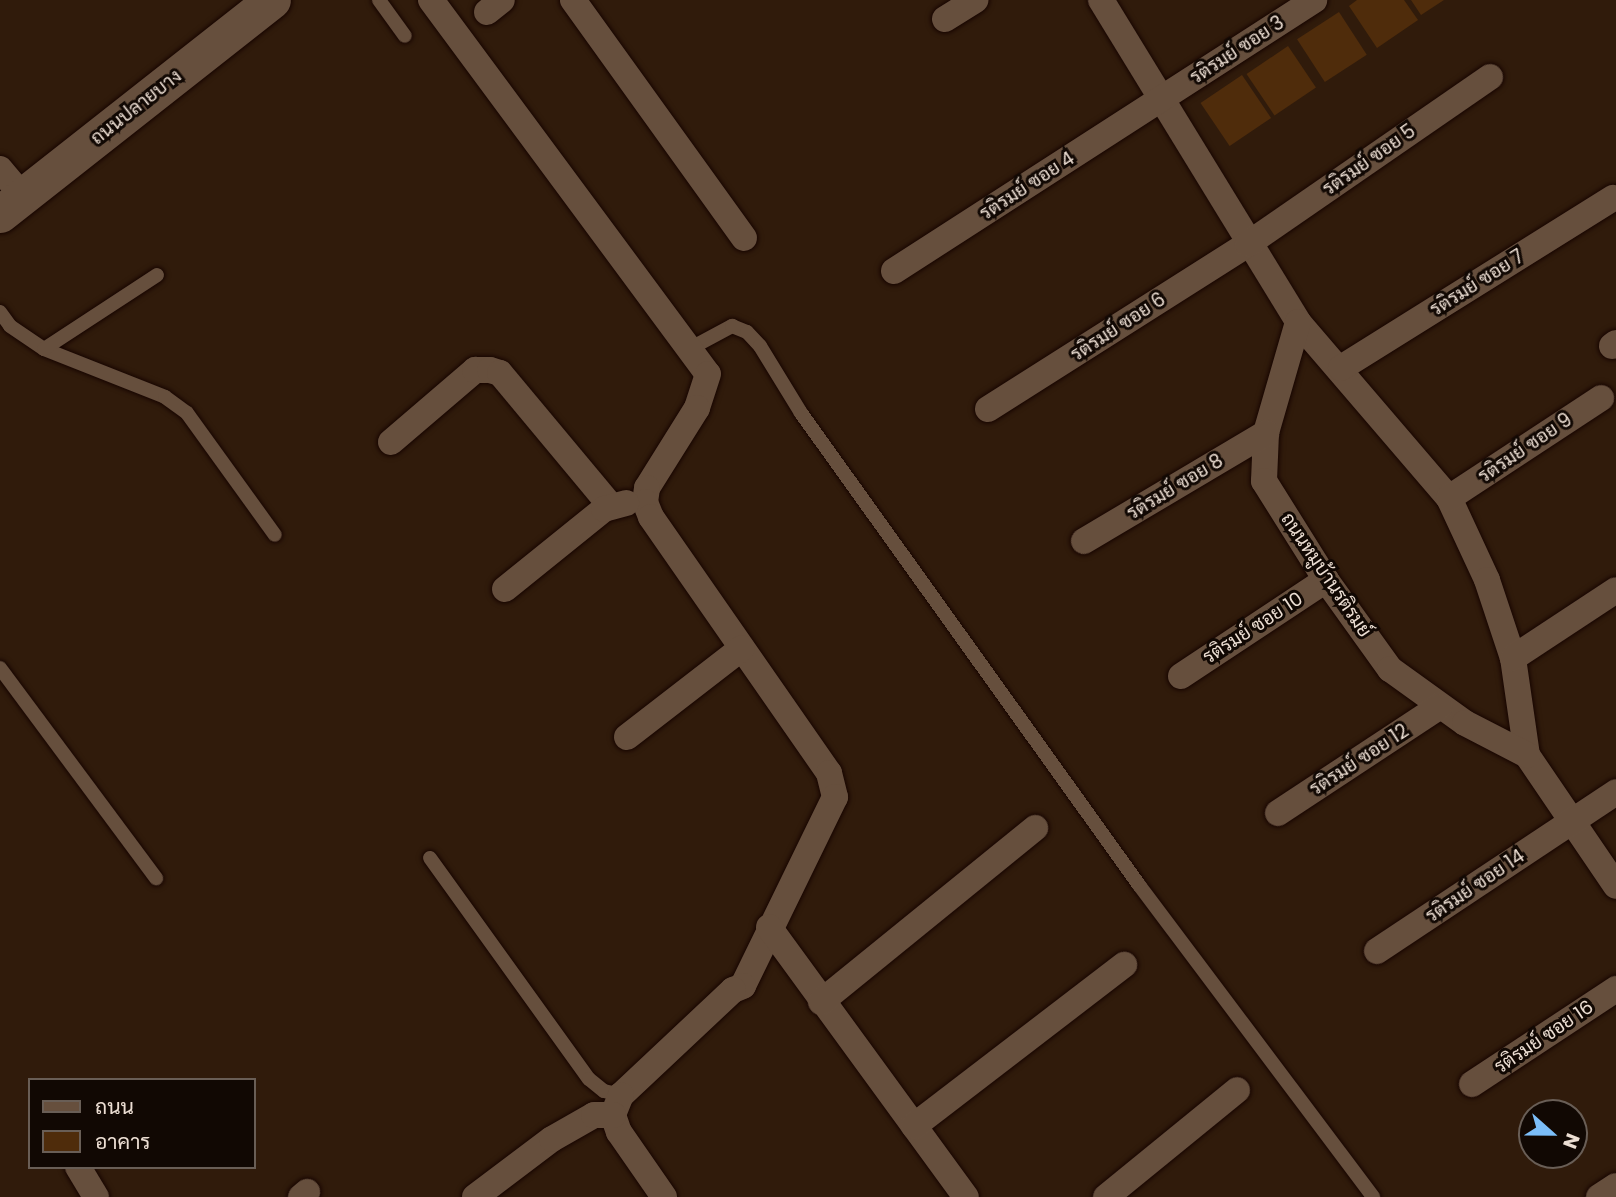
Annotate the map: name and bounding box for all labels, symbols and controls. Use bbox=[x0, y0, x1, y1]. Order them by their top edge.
street label: รติรมย์ ซอย 3 bbox=[1186, 11, 1288, 89]
street label: ถนนปลายบาง bbox=[86, 64, 186, 150]
street label: รติรมย์ ซอย 5 bbox=[1318, 120, 1420, 200]
street label: รติรมย์ ซอย 4 bbox=[975, 147, 1079, 225]
street label: รติรมย์ ซอย 7 bbox=[1426, 245, 1528, 321]
street label: รติรมย์ ซอย 6 bbox=[1066, 288, 1170, 366]
street label: รติรมย์ ซอย 9 bbox=[1474, 408, 1576, 488]
street label: รติรมย์ ซอย 8 bbox=[1123, 449, 1227, 525]
street label: ถนนหมูบ้านรติรมย์ bbox=[1276, 509, 1376, 641]
street label: รติรมย์ ซอย 10 bbox=[1199, 587, 1307, 669]
street label: รติรมย์ ซอย 12 bbox=[1305, 720, 1413, 800]
street label: รติรมย์ ซอย 14 bbox=[1421, 845, 1529, 927]
street label: รติรมย์ ซอย 16 bbox=[1490, 996, 1598, 1078]
legend bbox=[28, 1078, 256, 1169]
text: ถนน bbox=[95, 1092, 134, 1121]
north arrow bbox=[1518, 1099, 1588, 1169]
text: อาคาร bbox=[95, 1127, 151, 1156]
text: N bbox=[1556, 1129, 1586, 1152]

